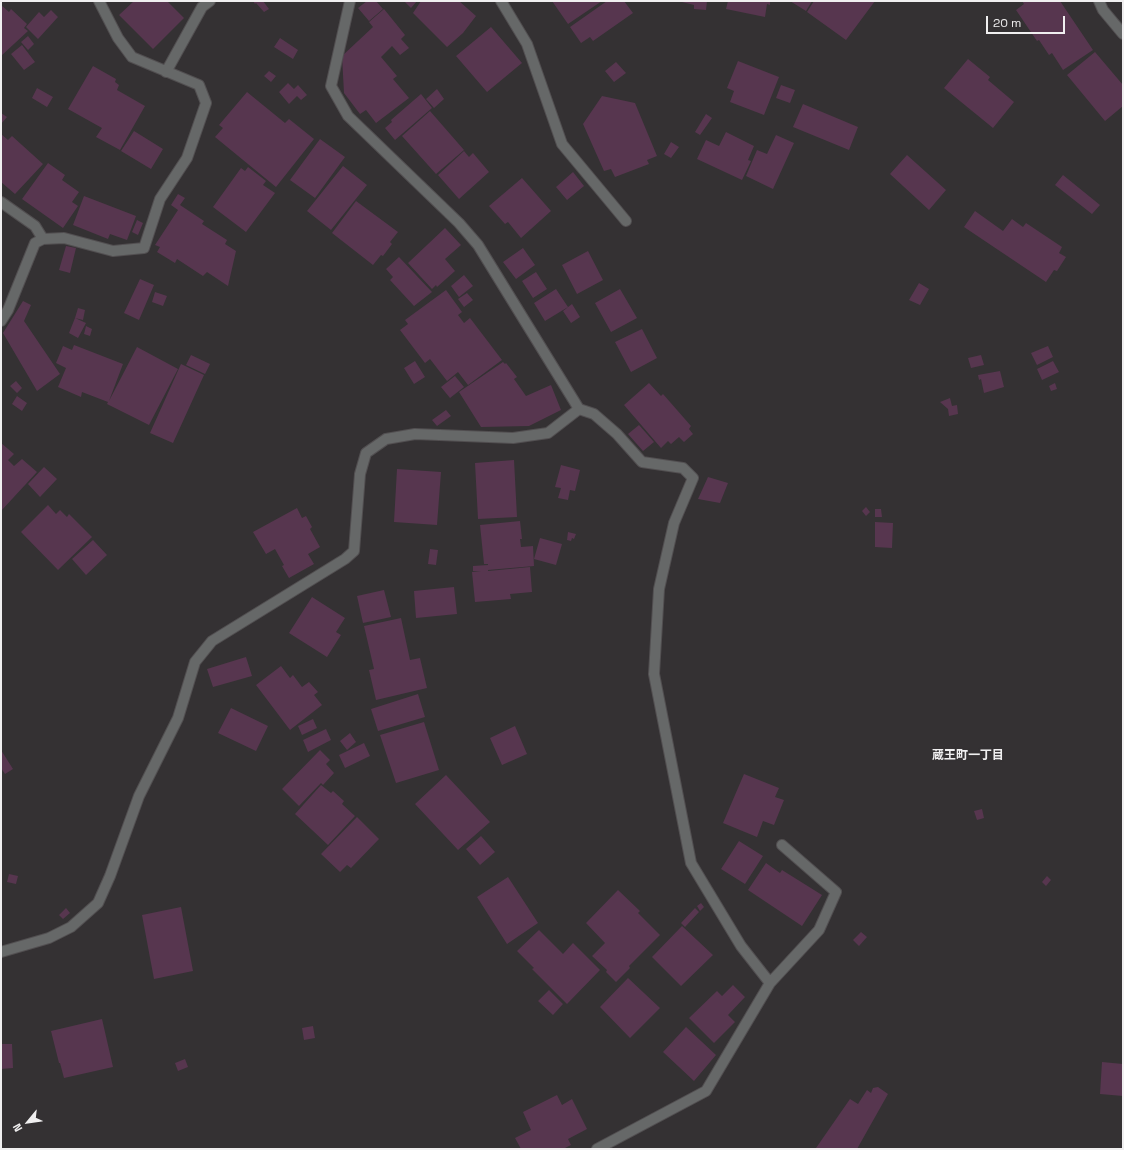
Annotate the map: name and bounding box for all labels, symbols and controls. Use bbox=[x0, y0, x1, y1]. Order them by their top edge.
scale bar bbox=[988, 8, 1067, 34]
text: 20 m bbox=[993, 15, 1021, 31]
district label: 蔵王町一丁目 bbox=[932, 749, 1004, 763]
north arrow bbox=[8, 1102, 48, 1142]
text: N bbox=[10, 1121, 25, 1134]

